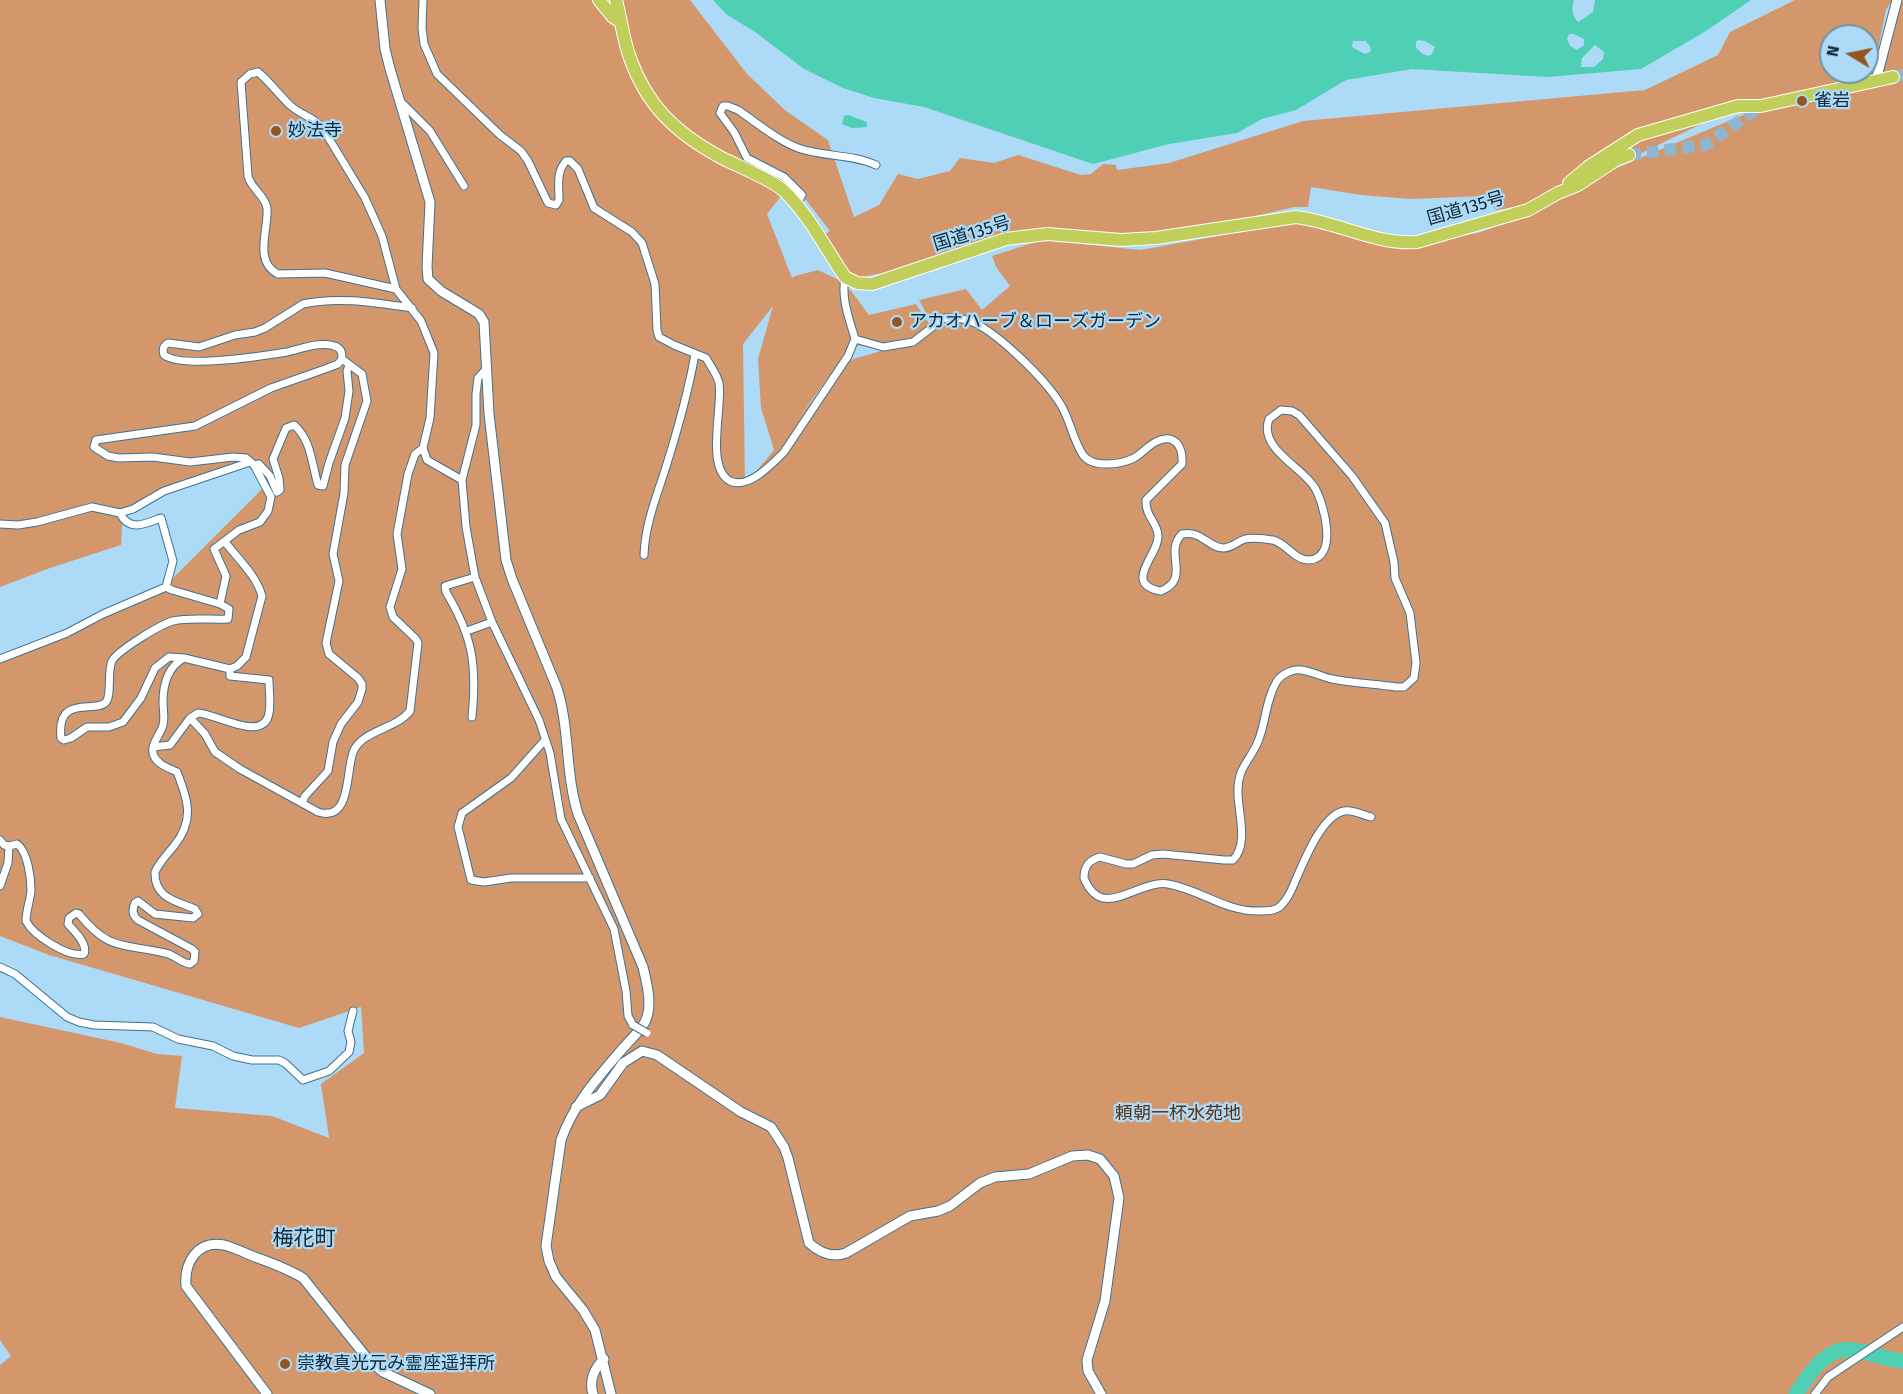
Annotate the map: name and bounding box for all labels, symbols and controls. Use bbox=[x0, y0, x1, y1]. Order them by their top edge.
north arrow bbox=[1819, 24, 1879, 84]
text: N bbox=[1822, 44, 1843, 58]
place label: 雀岩 bbox=[1814, 90, 1850, 112]
marker: 雀岩 bbox=[1795, 94, 1809, 108]
place label: 妙法寺 bbox=[288, 120, 342, 142]
marker: 妙法寺 bbox=[269, 124, 283, 138]
street label: 国道135号 bbox=[1425, 188, 1507, 230]
street label: 国道135号 bbox=[931, 212, 1013, 256]
place label: アカオハーブ＆ローズガーデン bbox=[909, 311, 1161, 333]
marker: アカオハーブ＆ローズガーデン bbox=[890, 315, 904, 329]
park label: 頼朝一杯水苑地 bbox=[1115, 1103, 1241, 1125]
district label: 梅花町 bbox=[273, 1226, 335, 1252]
place label: 崇教真光元み霊座遥拝所 bbox=[297, 1353, 495, 1375]
marker: 崇教真光元み霊座遥拝所 bbox=[278, 1357, 292, 1371]

